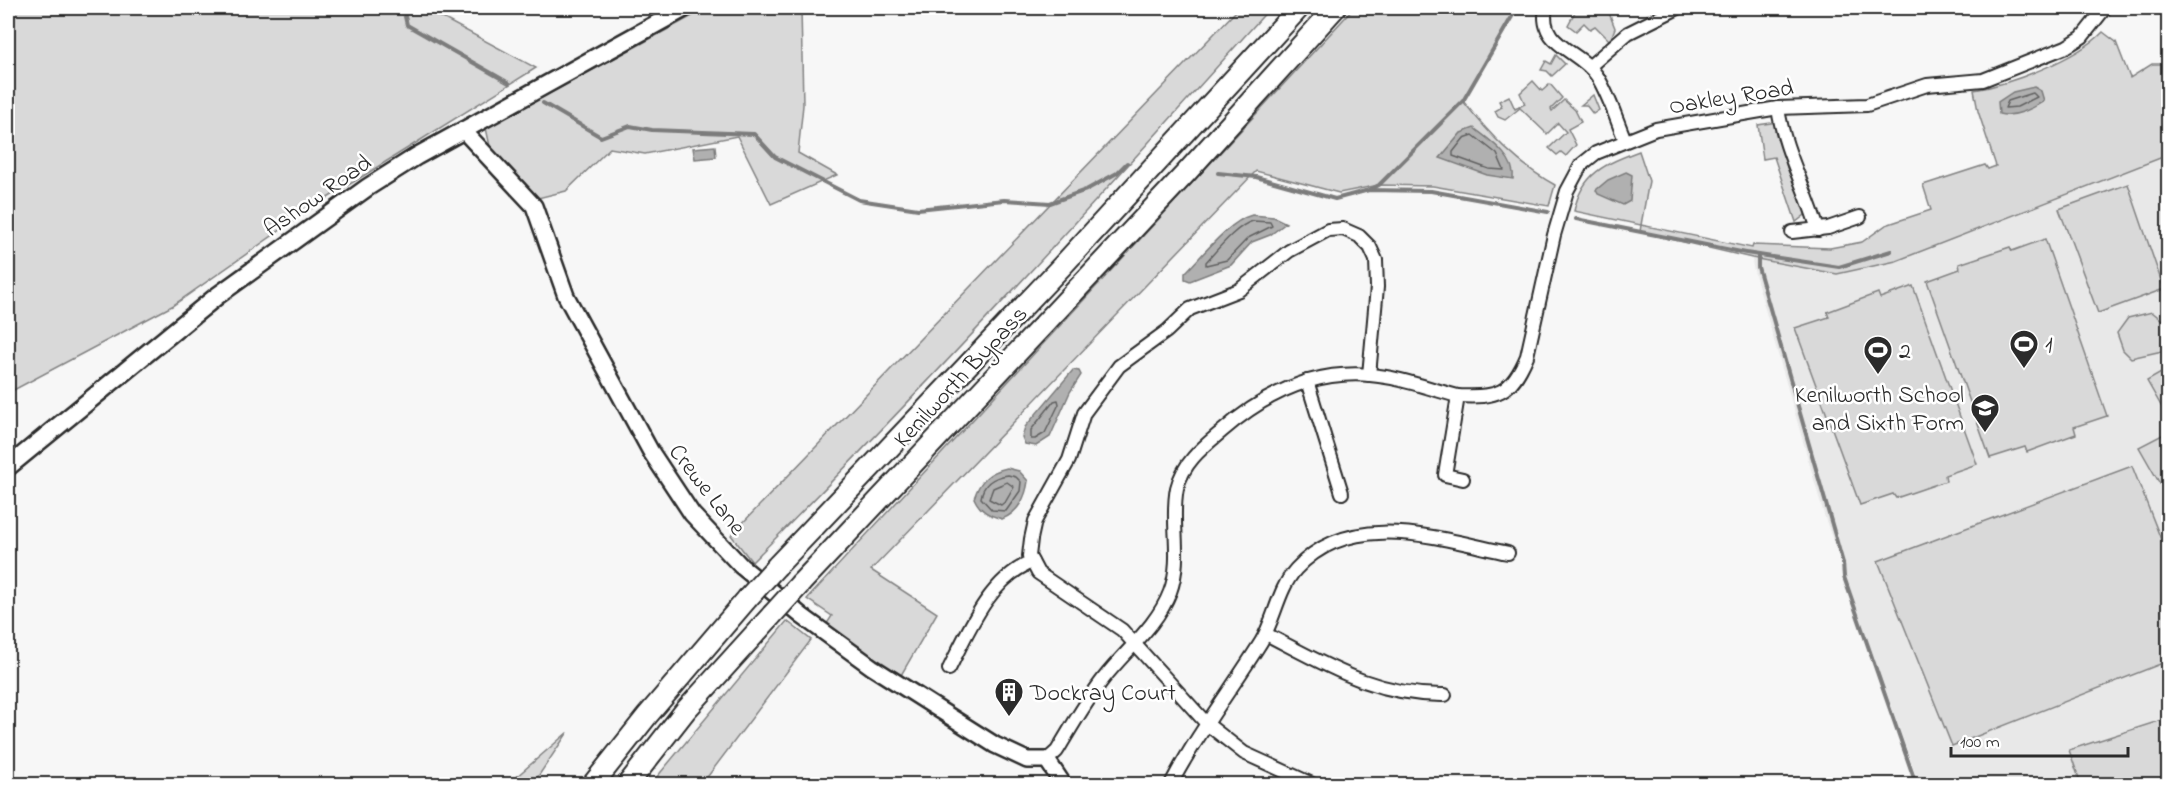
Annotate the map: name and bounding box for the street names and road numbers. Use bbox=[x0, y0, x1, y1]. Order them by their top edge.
street label: Oakley Road bbox=[1667, 71, 1797, 127]
street label: Ashow Road bbox=[257, 147, 380, 247]
street label: Kenilworth Bypass bbox=[886, 299, 1038, 457]
street label: Crewe Lane bbox=[659, 437, 753, 544]

